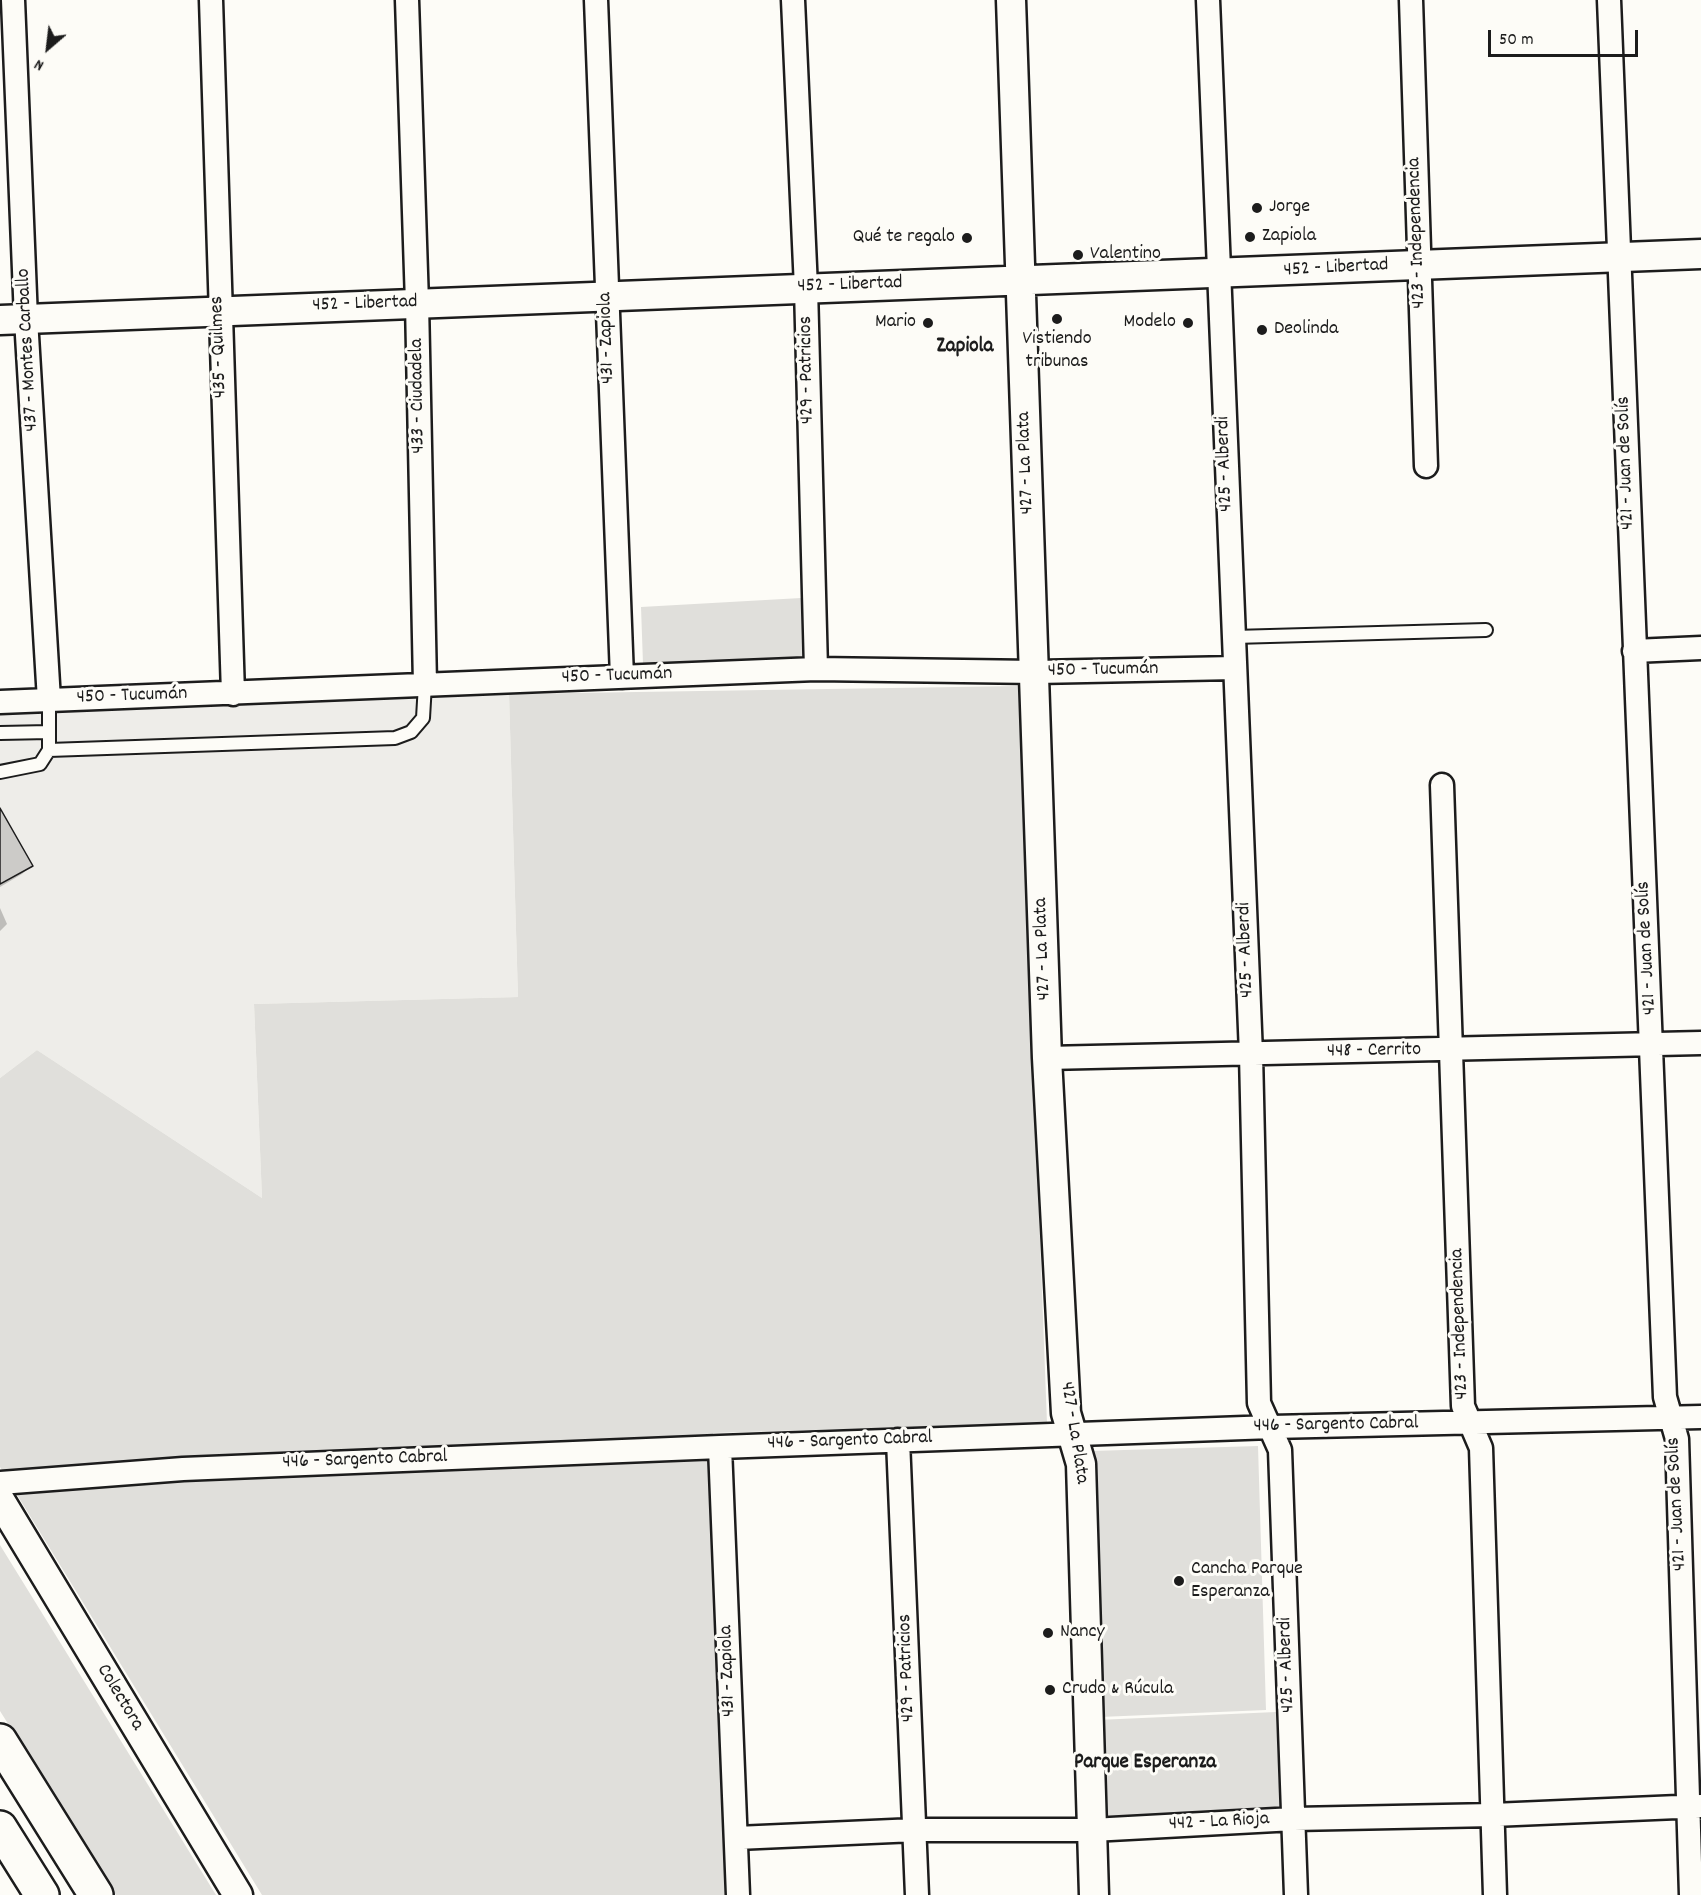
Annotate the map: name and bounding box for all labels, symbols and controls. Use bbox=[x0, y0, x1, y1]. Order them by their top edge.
north arrow bbox=[18, 18, 78, 78]
scale bar bbox=[1491, 18, 1641, 56]
text: 50 m bbox=[1499, 28, 1534, 53]
text: N bbox=[30, 52, 48, 76]
street label: 423 - Independencia bbox=[1403, 157, 1433, 309]
place label: Jorge bbox=[1269, 196, 1310, 220]
marker: Jorge bbox=[1250, 201, 1264, 215]
place label: Zapiola bbox=[1262, 225, 1316, 249]
place label: Qué te regalo bbox=[853, 226, 955, 250]
marker: Zapiola bbox=[1243, 230, 1257, 244]
marker: Qué te regalo bbox=[960, 231, 974, 245]
place label: Valentino bbox=[1090, 243, 1161, 267]
marker: Valentino bbox=[1071, 248, 1085, 262]
street label: 452 - Libertad bbox=[1283, 254, 1389, 284]
street label: 437 - Montes Carballo bbox=[13, 268, 45, 432]
street label: 452 - Libertad bbox=[797, 272, 903, 300]
street label: 452 - Libertad bbox=[312, 291, 418, 319]
street label: 431 - Zapiola bbox=[594, 292, 622, 384]
street label: 435 - Quilmes bbox=[206, 296, 234, 398]
place label: Mario bbox=[875, 311, 916, 335]
place label: Modelo bbox=[1124, 311, 1176, 335]
marker: Vistiendo tribunas bbox=[1050, 312, 1064, 326]
street label: 429 - Patricios bbox=[795, 316, 821, 424]
marker: Mario bbox=[921, 316, 935, 330]
marker: Modelo bbox=[1181, 316, 1195, 330]
place label: Deolinda bbox=[1274, 318, 1338, 342]
marker: Deolinda bbox=[1255, 323, 1269, 337]
place label: Vistiendo tribunas bbox=[1022, 328, 1092, 375]
district label: Zapiola bbox=[937, 335, 993, 361]
street label: 433 - Ciudadela bbox=[406, 338, 432, 454]
street label: 421 - Juan de Solís bbox=[1613, 396, 1641, 530]
street label: 427 - La Plata bbox=[1013, 411, 1041, 515]
street label: 425 - Alberdi bbox=[1212, 416, 1240, 512]
street label: 450 - Tucumán bbox=[1047, 658, 1159, 684]
street label: 450 - Tucumán bbox=[561, 663, 673, 691]
street label: 450 - Tucumán bbox=[76, 683, 188, 711]
street label: 421 - Juan de Solís bbox=[1633, 881, 1663, 1015]
street label: 427 - La Plata bbox=[1030, 897, 1058, 1001]
street label: 425 - Alberdi bbox=[1233, 902, 1261, 998]
street label: 448 - Cerrito bbox=[1327, 1039, 1421, 1065]
street label: 423 - Independencia bbox=[1446, 1248, 1476, 1400]
street label: 427 - La Plata bbox=[1053, 1380, 1093, 1486]
street label: 446 - Sargento Cabral bbox=[1253, 1413, 1419, 1439]
street label: 446 - Sargento Cabral bbox=[767, 1427, 933, 1457]
street label: 421 - Juan de Solís bbox=[1663, 1437, 1693, 1571]
street label: 446 - Sargento Cabral bbox=[282, 1446, 448, 1476]
place label: Cancha Parque Esperanza bbox=[1191, 1558, 1303, 1605]
marker: Cancha Parque Esperanza bbox=[1172, 1574, 1186, 1588]
street label: 429 - Patricios bbox=[894, 1614, 922, 1722]
street label: 425 - Alberdi bbox=[1274, 1617, 1302, 1713]
place label: Nancy bbox=[1060, 1621, 1105, 1645]
street label: 431 - Zapiola bbox=[715, 1625, 743, 1717]
marker: Nancy bbox=[1041, 1626, 1055, 1640]
street label: Colectora bbox=[90, 1660, 148, 1736]
place label: Crudo & Rúcula bbox=[1062, 1678, 1173, 1702]
marker: Crudo & Rúcula bbox=[1043, 1683, 1057, 1697]
district label: Parque Esperanza bbox=[1074, 1751, 1216, 1777]
street label: 442 - La Rioja bbox=[1168, 1808, 1270, 1838]

